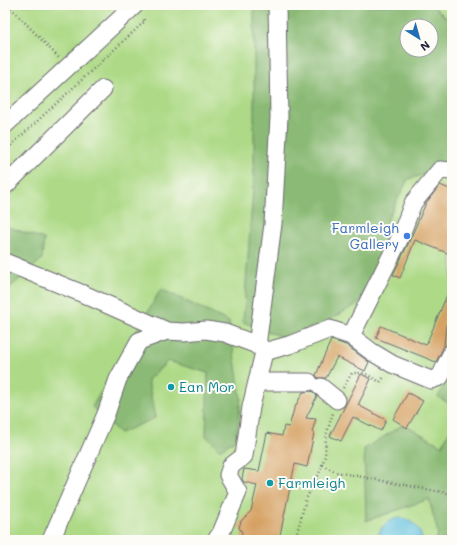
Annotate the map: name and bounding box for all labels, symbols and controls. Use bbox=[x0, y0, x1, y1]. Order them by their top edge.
north arrow bbox=[399, 18, 439, 58]
text: N bbox=[417, 38, 433, 55]
place label: Farmleigh Gallery bbox=[332, 218, 399, 253]
marker: Farmleigh Gallery bbox=[402, 231, 412, 241]
place label: Ean Mor bbox=[179, 377, 234, 396]
marker: Ean Mor bbox=[166, 382, 176, 392]
place label: Farmleigh bbox=[278, 473, 345, 492]
marker: Farmleigh bbox=[265, 478, 275, 488]

